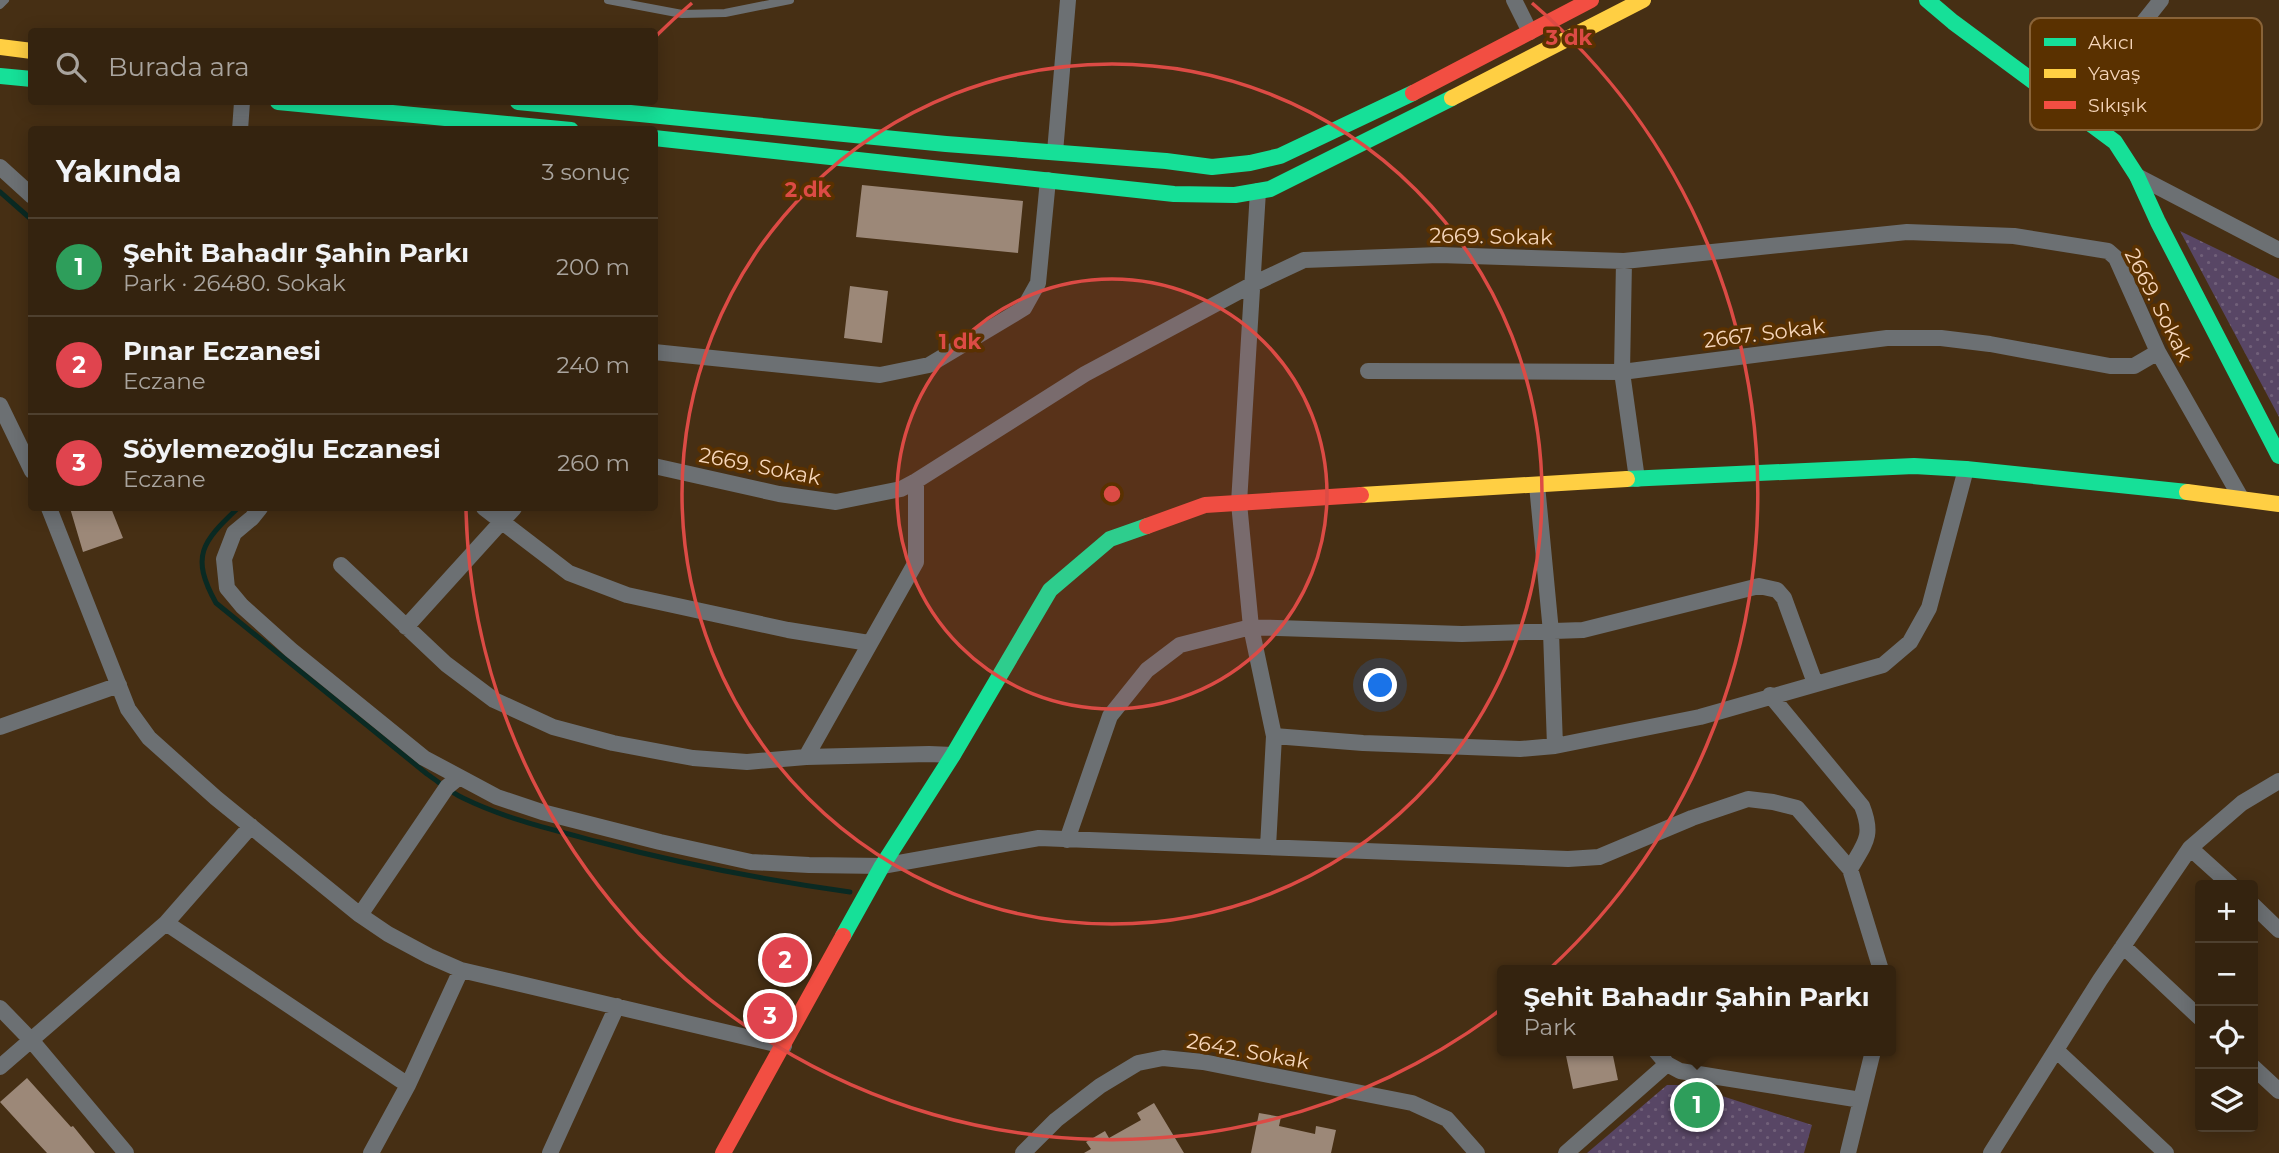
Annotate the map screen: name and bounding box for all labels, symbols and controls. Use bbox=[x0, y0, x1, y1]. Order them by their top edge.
legend bbox=[2030, 18, 2262, 130]
text: 3 dk bbox=[1545, 25, 1593, 50]
search box bbox=[28, 28, 658, 105]
text: Akıcı bbox=[2088, 31, 2134, 54]
icon: search bbox=[52, 48, 90, 86]
text: Burada ara bbox=[108, 51, 250, 83]
text: Yavaş bbox=[2088, 62, 2140, 85]
text: Sıkışık bbox=[2088, 94, 2148, 117]
text: Yakında bbox=[56, 153, 182, 190]
text: 3 sonuç bbox=[541, 158, 630, 186]
text: 2 dk bbox=[785, 177, 832, 202]
street label: 2669. Sokak bbox=[1429, 222, 1553, 250]
text: Şehit Bahadır Şahin Parkı bbox=[123, 237, 469, 269]
street label: 2669. Sokak bbox=[2120, 244, 2198, 366]
text: 1 bbox=[74, 253, 84, 281]
text: 200 m bbox=[556, 253, 630, 281]
text: Park · 26480. Sokak bbox=[123, 269, 346, 297]
street label: 2667. Sokak bbox=[1702, 313, 1826, 353]
text: 1 dk bbox=[939, 329, 981, 354]
text: Pınar Eczanesi bbox=[123, 335, 321, 367]
text: 2 bbox=[72, 351, 86, 379]
text: 240 m bbox=[557, 351, 630, 379]
text: Eczane bbox=[123, 367, 206, 395]
text: Söylemezoğlu Eczanesi bbox=[123, 433, 441, 465]
street label: 2669. Sokak bbox=[697, 442, 823, 490]
text: 3 bbox=[72, 449, 86, 477]
text: 260 m bbox=[557, 449, 630, 477]
text: Eczane bbox=[123, 465, 206, 493]
centre of rings bbox=[1100, 482, 1124, 506]
your location bbox=[1363, 668, 1397, 702]
map controls bbox=[2195, 880, 2258, 1132]
button: + bbox=[2195, 880, 2258, 943]
pin: 2 bbox=[762, 934, 808, 986]
button: − bbox=[2195, 943, 2258, 1006]
popup bbox=[1497, 965, 1896, 1056]
text: Şehit Bahadır Şahin Parkı bbox=[1523, 981, 1870, 1013]
pin: 3 bbox=[747, 990, 793, 1042]
button: locate bbox=[2195, 1006, 2258, 1069]
text: Park bbox=[1523, 1013, 1576, 1041]
street label: 2642. Sokak bbox=[1185, 1028, 1312, 1074]
button: layers bbox=[2195, 1069, 2258, 1132]
pin: 1 bbox=[1674, 1079, 1720, 1131]

